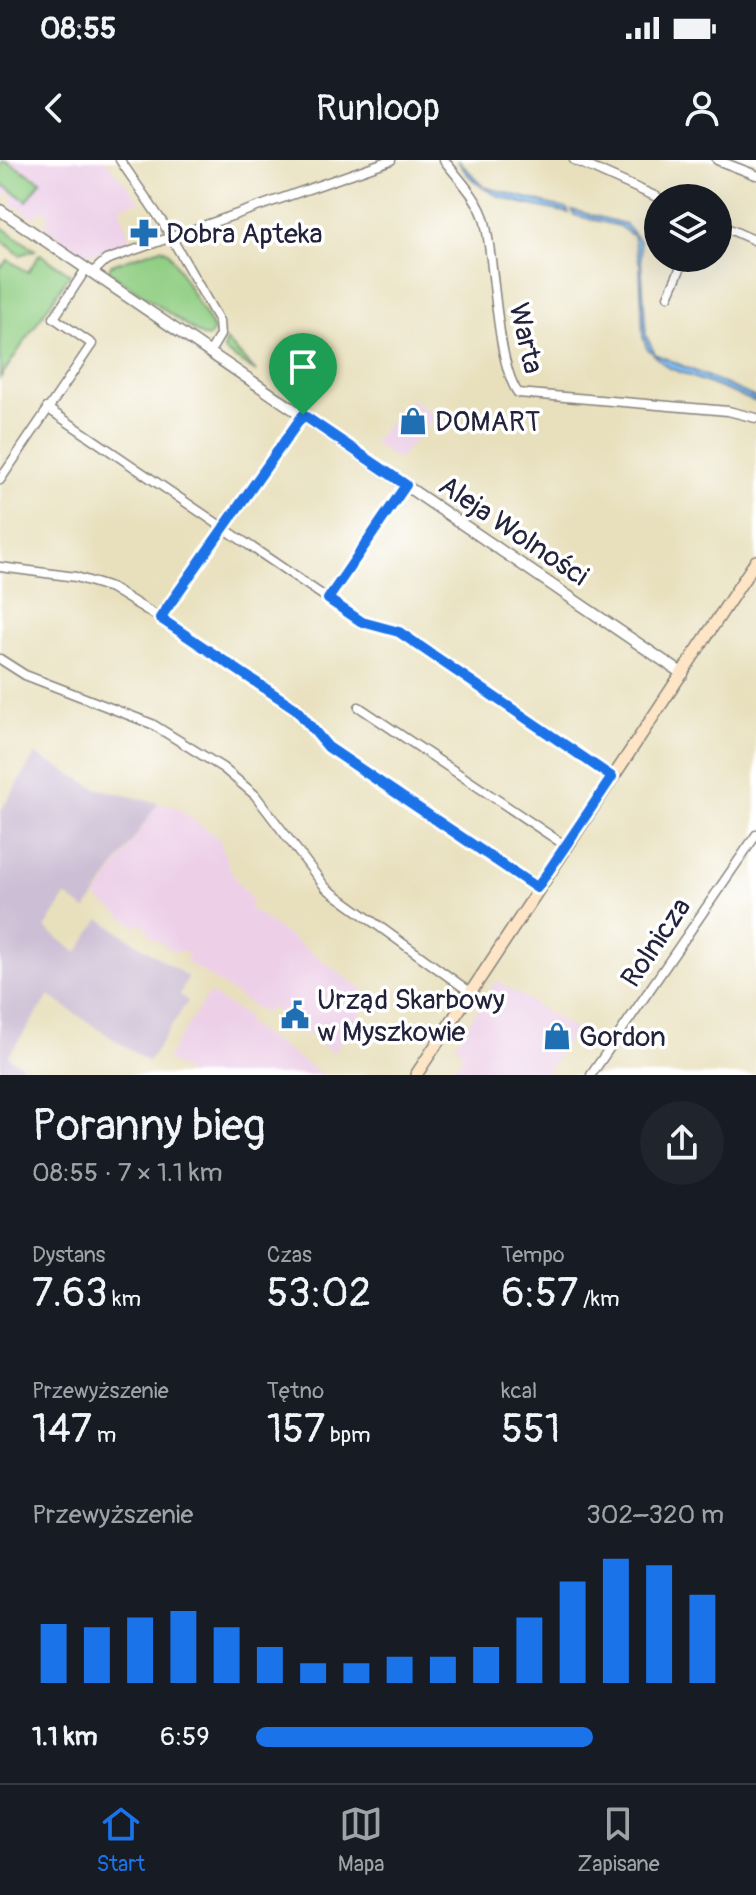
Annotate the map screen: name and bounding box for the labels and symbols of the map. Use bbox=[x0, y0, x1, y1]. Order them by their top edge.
place label: Dobra Apteka bbox=[166, 217, 323, 252]
pharmacy icon: Dobra Apteka bbox=[129, 218, 159, 248]
street label: Warta bbox=[500, 300, 551, 377]
pin bbox=[269, 333, 337, 415]
place label: DOMART bbox=[435, 405, 540, 440]
shop icon: DOMART bbox=[398, 406, 428, 436]
street label: Aleja Wolności bbox=[432, 468, 595, 594]
street label: Rolnicza bbox=[614, 891, 699, 994]
place label: Urząd Skarbowy w Myszkowie bbox=[317, 983, 505, 1050]
public building icon: Urząd Skarbowy w Myszkowie bbox=[280, 1000, 310, 1030]
place label: Gordon bbox=[579, 1020, 666, 1055]
shop icon: Gordon bbox=[542, 1021, 572, 1051]

